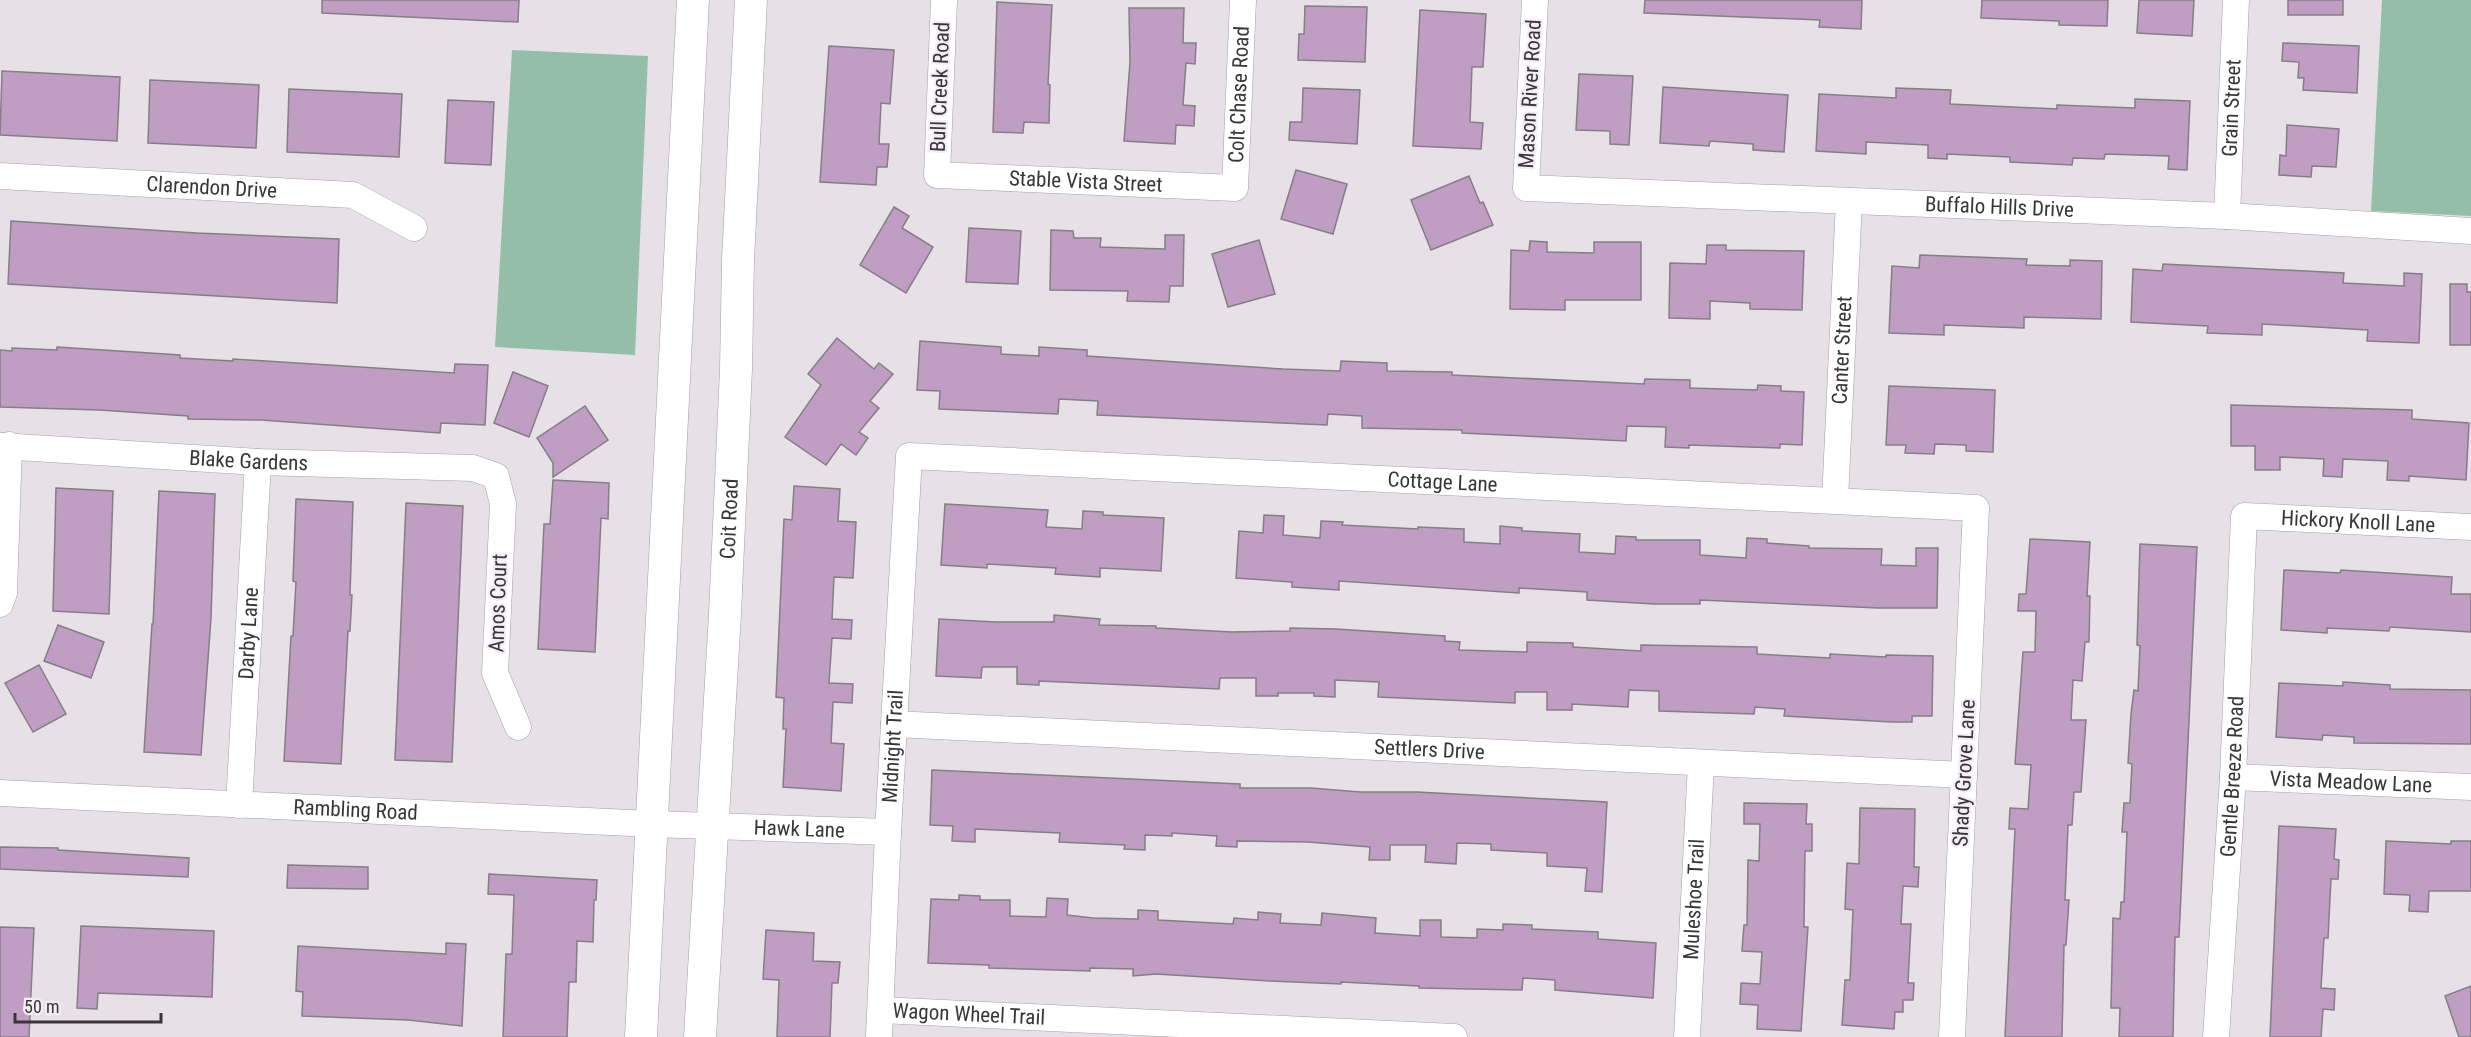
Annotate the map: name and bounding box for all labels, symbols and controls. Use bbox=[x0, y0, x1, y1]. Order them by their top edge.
street label: Mason River Road bbox=[1514, 19, 1546, 169]
street label: Bull Creek Road bbox=[926, 21, 954, 153]
street label: Colt Chase Road bbox=[1224, 26, 1254, 163]
street label: Grain Street bbox=[2217, 59, 2246, 157]
street label: Stable Vista Street bbox=[1008, 166, 1163, 197]
street label: Clarendon Drive bbox=[146, 172, 278, 203]
street label: Buffalo Hills Drive bbox=[1924, 192, 2075, 222]
street label: Canter Street bbox=[1827, 295, 1857, 405]
street label: Blake Gardens bbox=[188, 446, 308, 475]
street label: Cottage Lane bbox=[1387, 467, 1498, 497]
street label: Coit Road bbox=[715, 478, 743, 560]
street label: Hickory Knoll Lane bbox=[2280, 506, 2436, 537]
street label: Amos Court bbox=[484, 553, 512, 653]
street label: Darby Lane bbox=[234, 586, 263, 680]
street label: Midnight Trail bbox=[878, 689, 908, 803]
street label: Gentle Breeze Road bbox=[2216, 695, 2248, 858]
street label: Shady Grove Lane bbox=[1948, 699, 1980, 847]
street label: Settlers Drive bbox=[1374, 735, 1485, 764]
street label: Vista Meadow Lane bbox=[2269, 767, 2433, 797]
street label: Rambling Road bbox=[293, 795, 418, 825]
street label: Hawk Lane bbox=[753, 815, 845, 843]
street label: Muleshoe Trail bbox=[1679, 838, 1709, 960]
scale bar bbox=[15, 986, 160, 1024]
text: 50 m bbox=[24, 996, 59, 1017]
street label: Wagon Wheel Trail bbox=[892, 999, 1046, 1030]

